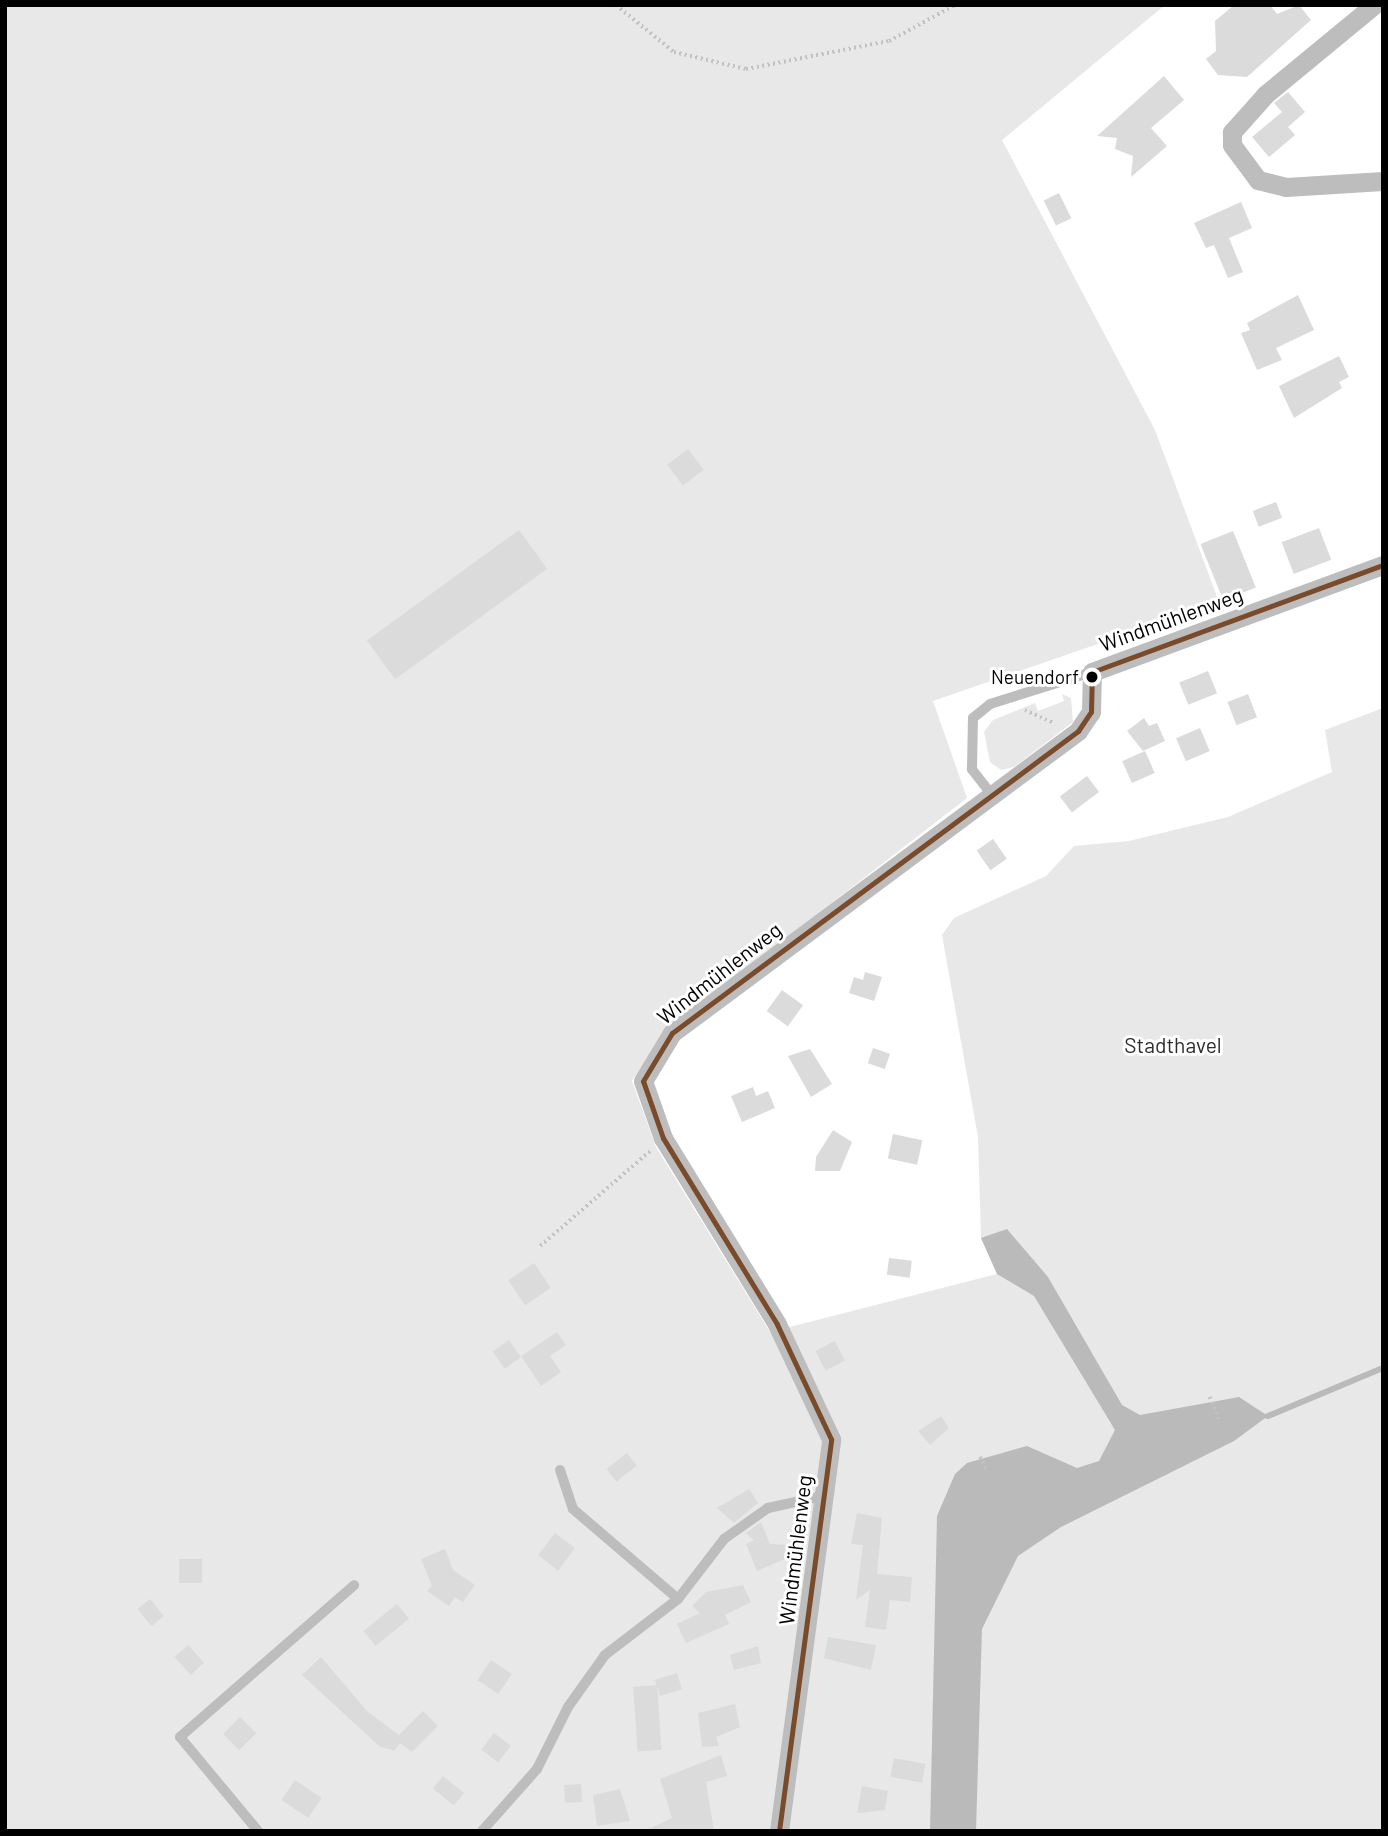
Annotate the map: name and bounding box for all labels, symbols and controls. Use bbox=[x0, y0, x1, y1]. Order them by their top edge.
street label: Windmühlenweg bbox=[1096, 581, 1246, 657]
place label: Neuendorf bbox=[991, 666, 1079, 688]
marker: Neuendorf bbox=[1085, 670, 1099, 684]
street label: Windmühlenweg bbox=[652, 917, 786, 1029]
park label: Stadthavel bbox=[1124, 1032, 1222, 1058]
street label: Windmühlenweg bbox=[773, 1474, 817, 1626]

